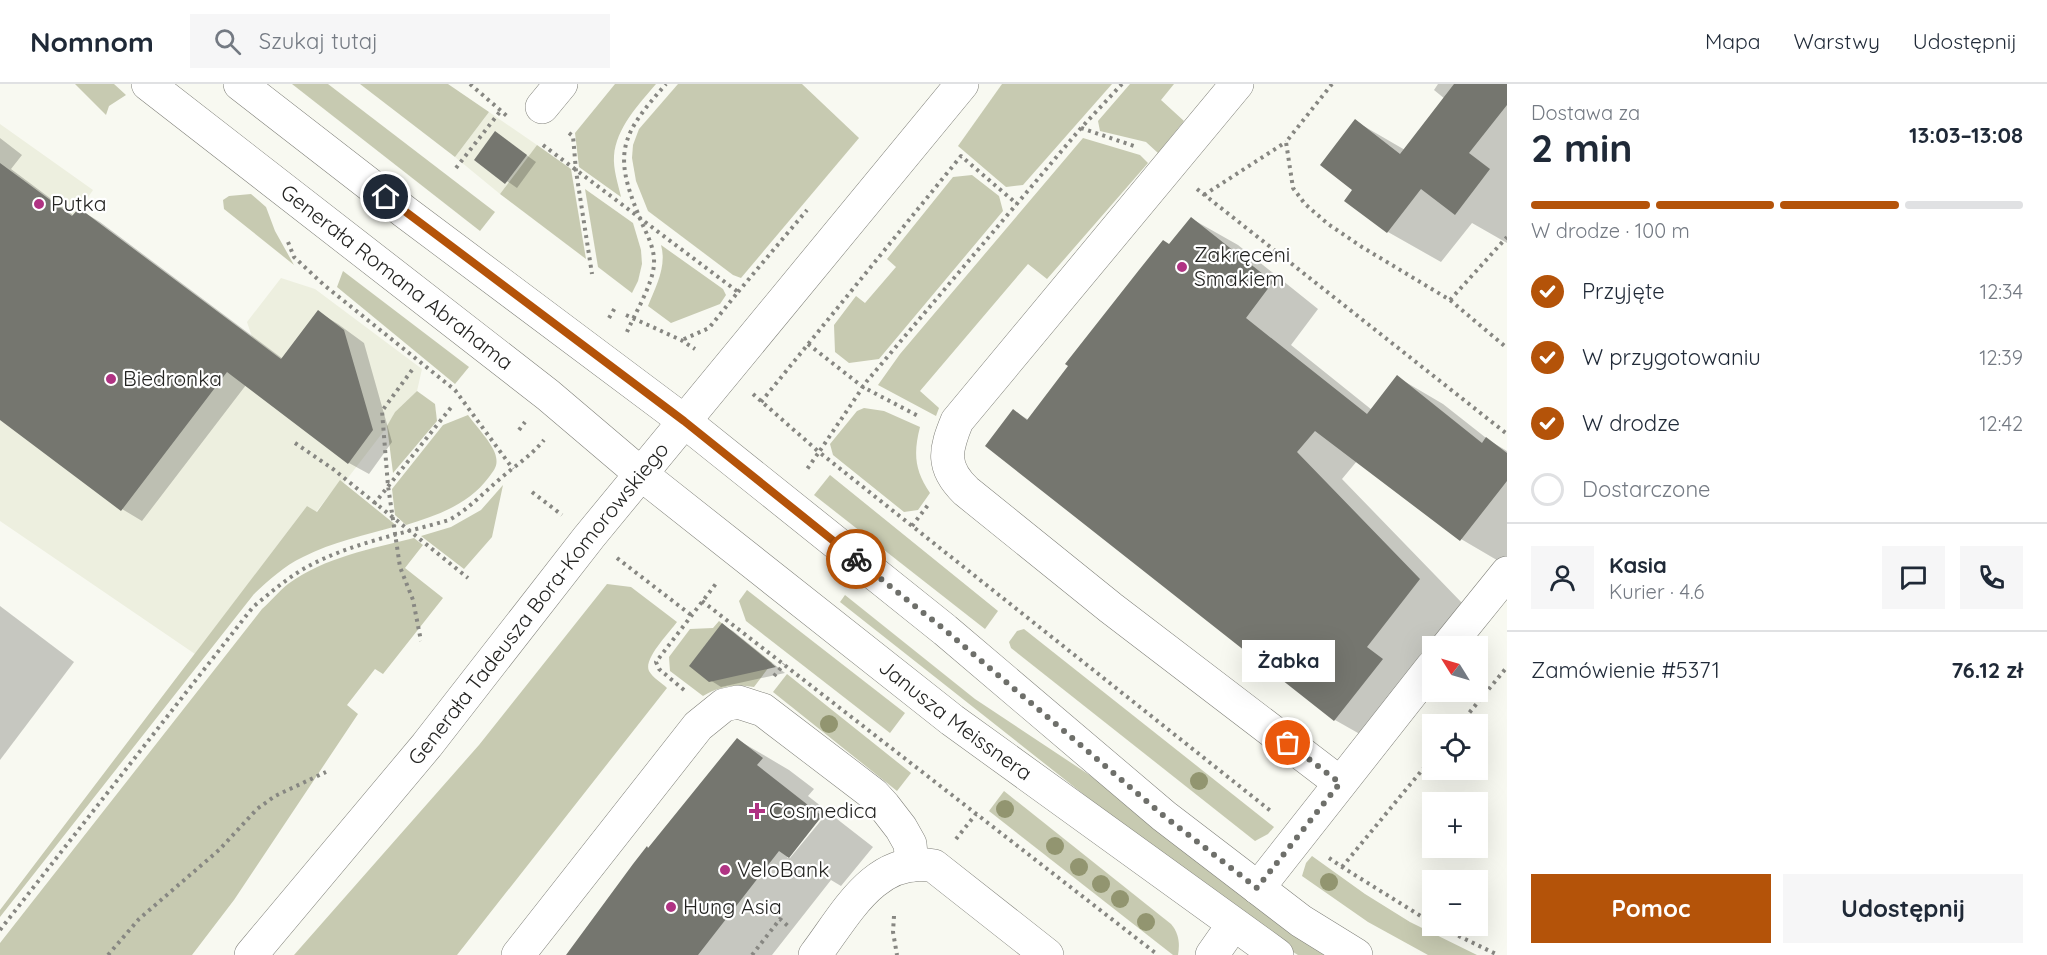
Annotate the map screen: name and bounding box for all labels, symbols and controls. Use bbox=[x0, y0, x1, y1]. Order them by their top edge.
search box bbox=[190, 14, 610, 68]
text: Nomnom bbox=[30, 24, 154, 59]
icon: search bbox=[211, 25, 244, 58]
text: Szukaj tutaj bbox=[259, 27, 378, 55]
text: Mapa bbox=[1705, 28, 1760, 54]
text: Warstwy bbox=[1793, 28, 1880, 54]
text: Udostępnij bbox=[1913, 28, 2017, 54]
text: Dostawa za bbox=[1531, 100, 1640, 125]
text: 13:03–13:08 bbox=[1909, 121, 2023, 149]
text: 2 min bbox=[1531, 123, 1633, 172]
pin bbox=[360, 171, 411, 222]
street label: Generała Romana Abrahama bbox=[276, 178, 519, 375]
icon: home bbox=[369, 180, 402, 213]
place label: Putka bbox=[51, 190, 106, 216]
marker: Putka bbox=[32, 197, 46, 211]
text: W drodze · 100 m bbox=[1531, 218, 1690, 243]
place label: Zakręceni Smakiem bbox=[1194, 241, 1290, 291]
marker: Zakręceni Smakiem bbox=[1175, 260, 1189, 274]
icon: check bbox=[1531, 275, 1564, 308]
text: Przyjęte bbox=[1582, 277, 1665, 305]
text: 12:34 bbox=[1980, 279, 2023, 304]
icon: check bbox=[1531, 341, 1564, 374]
text: W przygotowaniu bbox=[1582, 343, 1761, 371]
text: 12:39 bbox=[1979, 345, 2023, 370]
place label: Biedronka bbox=[123, 365, 222, 391]
marker: Biedronka bbox=[104, 372, 118, 386]
icon: check bbox=[1531, 407, 1564, 440]
text: W drodze bbox=[1582, 409, 1680, 437]
text: 12:42 bbox=[1979, 411, 2023, 436]
street label: Generała Tadeusza Bora-Komorowskiego bbox=[402, 436, 674, 770]
text: Dostarczone bbox=[1582, 475, 1711, 503]
courier bbox=[826, 529, 886, 589]
icon: bike bbox=[840, 543, 873, 576]
button: person bbox=[1531, 546, 1594, 609]
button: chat bbox=[1882, 546, 1945, 609]
button: phone bbox=[1960, 546, 2023, 609]
text: Kasia bbox=[1609, 551, 1667, 579]
text: Kurier · 4.6 bbox=[1609, 579, 1704, 604]
north arrow bbox=[1422, 636, 1488, 702]
map controls bbox=[1422, 636, 1488, 936]
callout: Żabka bbox=[1242, 641, 1334, 683]
text: Żabka bbox=[1258, 648, 1319, 673]
street label: Janusza Meissnera bbox=[874, 653, 1038, 786]
text: Zamówienie #5371 bbox=[1531, 656, 1720, 684]
text: 76.12 zł bbox=[1951, 656, 2023, 684]
button: locate bbox=[1422, 714, 1488, 780]
pin bbox=[1262, 717, 1313, 768]
icon: bag bbox=[1271, 726, 1304, 759]
button: + bbox=[1422, 792, 1488, 858]
place label: Cosmedica bbox=[769, 797, 877, 823]
marker: Cosmedica bbox=[750, 804, 764, 818]
place label: VeloBank bbox=[737, 856, 829, 882]
marker: VeloBank bbox=[718, 863, 732, 877]
button: − bbox=[1422, 870, 1488, 936]
button: Pomoc bbox=[1531, 874, 1771, 943]
button: Udostępnij bbox=[1783, 874, 2023, 943]
place label: Hung Asia bbox=[683, 893, 782, 919]
marker: Hung Asia bbox=[664, 900, 678, 914]

